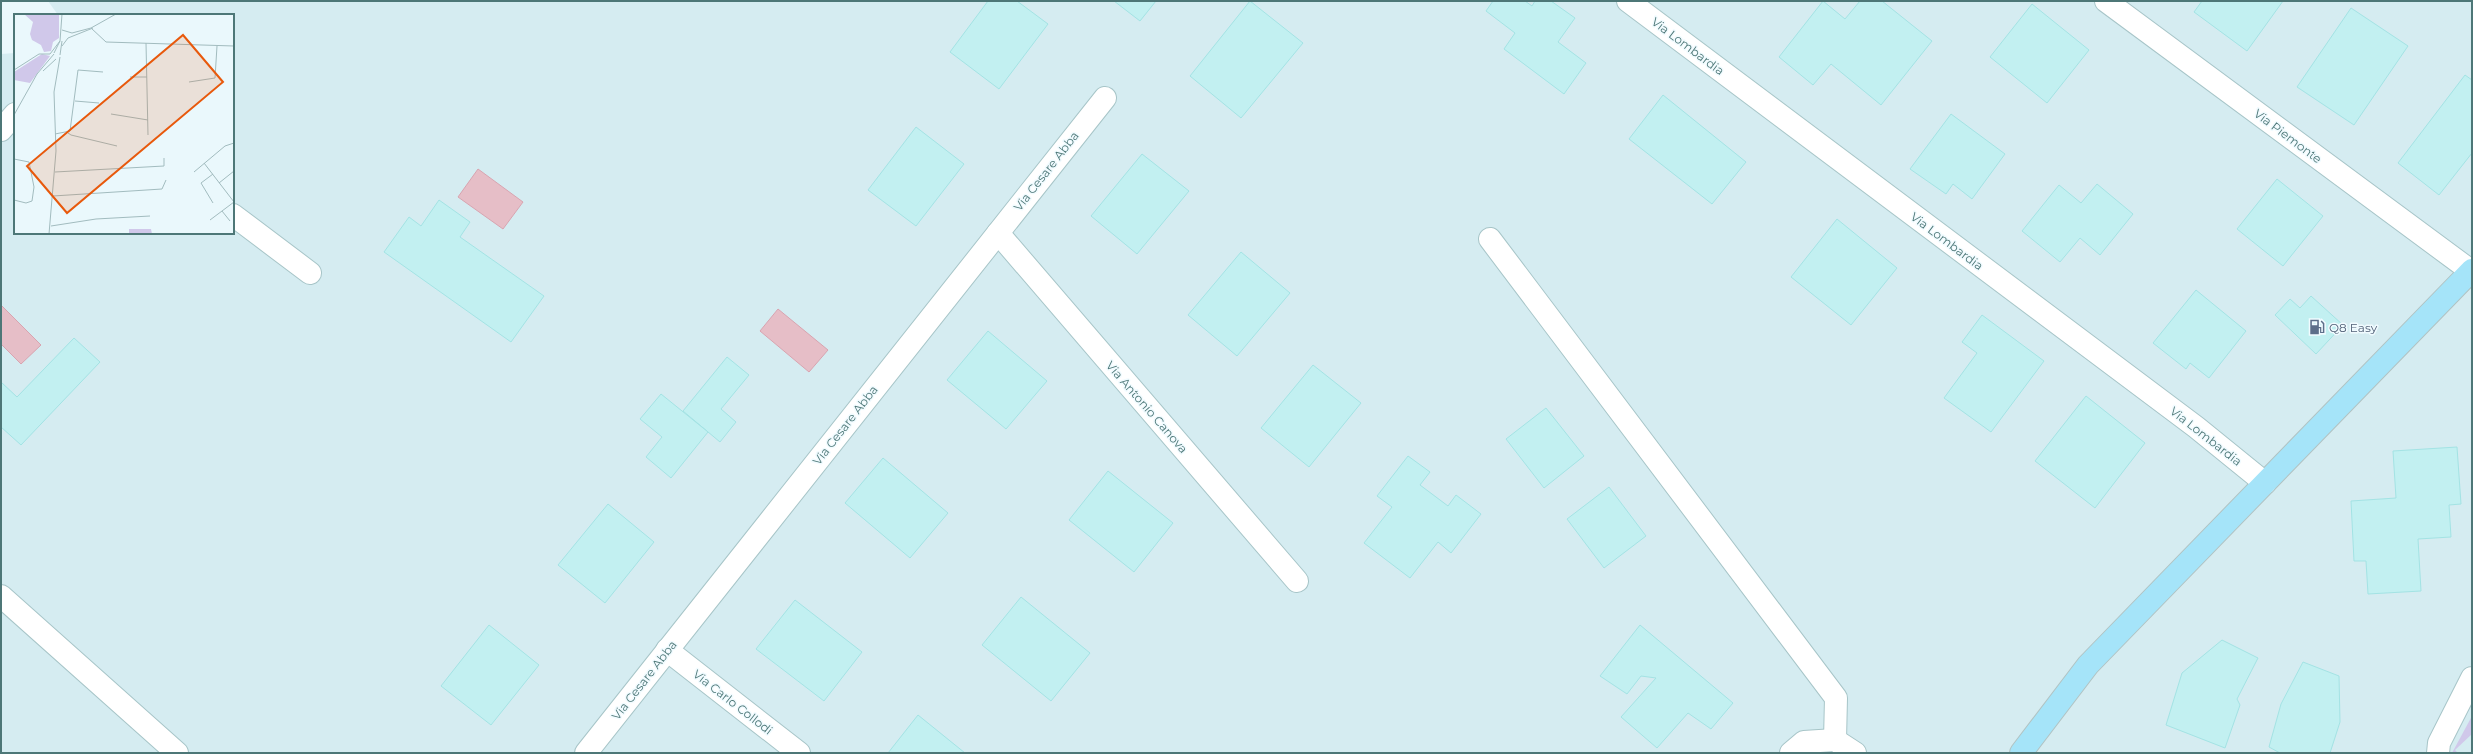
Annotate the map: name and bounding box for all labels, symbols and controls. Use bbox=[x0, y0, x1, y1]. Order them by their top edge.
inset map bbox=[14, 14, 234, 234]
street label: Via Lombardia bbox=[1649, 14, 1727, 78]
street label: Via Piemonte bbox=[2251, 106, 2325, 166]
street label: Via Cesare Abba bbox=[1010, 128, 1082, 214]
street label: Via Lombardia bbox=[1908, 209, 1986, 273]
fuel station icon: Q8 Easy bbox=[2308, 318, 2326, 336]
place label: Q8 Easy bbox=[2329, 320, 2378, 335]
street label: Via Antonio Canova bbox=[1103, 358, 1191, 456]
street label: Via Cesare Abba bbox=[809, 382, 881, 468]
street label: Via Lombardia bbox=[2167, 403, 2245, 469]
street label: Via Cesare Abba bbox=[608, 637, 680, 723]
street label: Via Carlo Collodi bbox=[690, 666, 776, 738]

